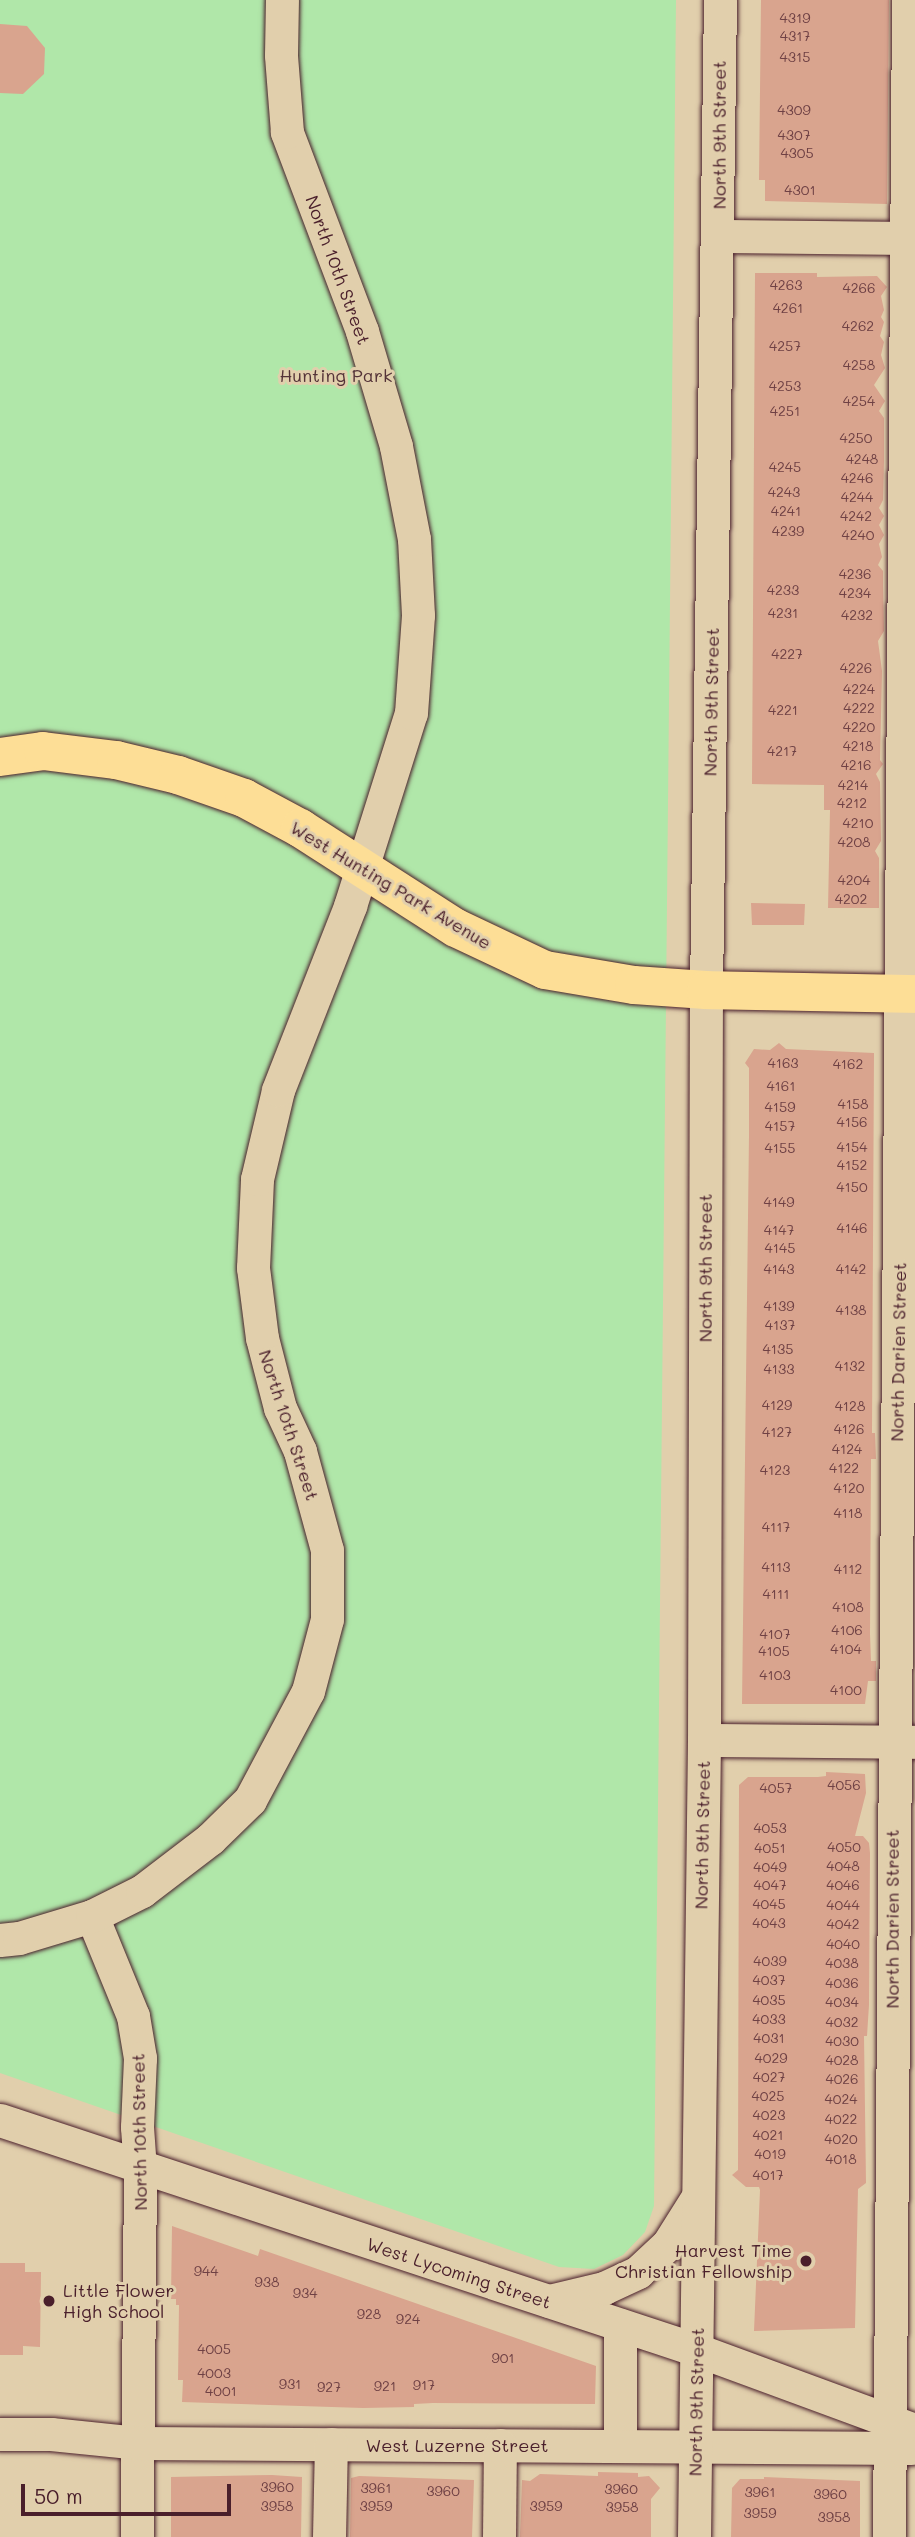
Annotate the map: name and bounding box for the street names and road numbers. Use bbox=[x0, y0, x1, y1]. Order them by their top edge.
street label: North 9th Street bbox=[708, 61, 730, 209]
street label: North 10th Street bbox=[301, 192, 375, 348]
street label: North 9th Street bbox=[699, 628, 723, 776]
street label: West Hunting Park Avenue bbox=[287, 816, 495, 954]
street label: North 9th Street bbox=[694, 1194, 716, 1342]
street label: North Darien Street bbox=[886, 1262, 910, 1442]
street label: North 10th Street bbox=[254, 1347, 324, 1503]
street label: North 9th Street bbox=[690, 1761, 714, 1909]
street label: North Darien Street bbox=[881, 1829, 903, 2009]
street label: North 10th Street bbox=[127, 2053, 151, 2211]
street label: West Lycoming Street bbox=[364, 2233, 554, 2313]
street label: North 9th Street bbox=[684, 2328, 708, 2476]
street label: West Luzerne Street bbox=[365, 2434, 549, 2456]

